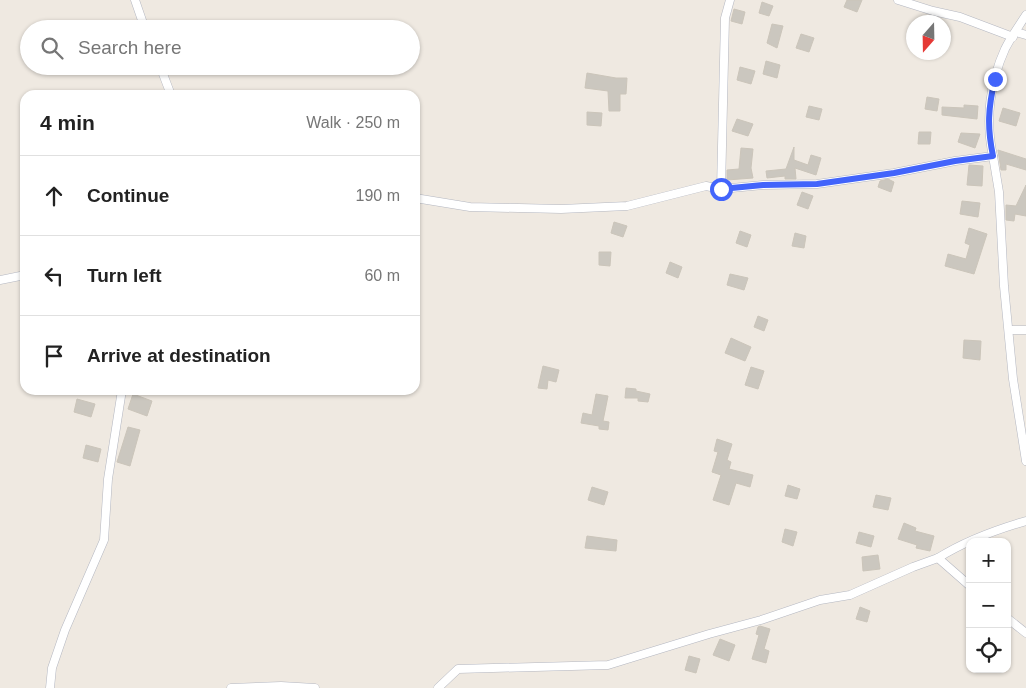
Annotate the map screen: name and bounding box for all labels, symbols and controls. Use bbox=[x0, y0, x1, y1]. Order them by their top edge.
north arrow bbox=[906, 15, 951, 60]
search box bbox=[20, 20, 420, 75]
icon: search bbox=[38, 34, 66, 62]
text: Search here bbox=[78, 37, 182, 58]
route end bbox=[984, 68, 1007, 91]
text: 4 min bbox=[40, 111, 95, 134]
text: Walk · 250 m bbox=[306, 114, 400, 131]
route start bbox=[710, 178, 733, 201]
icon: ahead bbox=[40, 182, 68, 210]
text: Continue bbox=[87, 185, 169, 206]
text: 190 m bbox=[356, 187, 400, 204]
icon: left bbox=[40, 262, 68, 290]
text: Turn left bbox=[87, 265, 162, 286]
text: 60 m bbox=[364, 267, 400, 284]
icon: arrive bbox=[40, 342, 68, 370]
text: Arrive at destination bbox=[87, 345, 271, 366]
map controls bbox=[966, 538, 1011, 673]
button: + bbox=[966, 538, 1011, 583]
button: − bbox=[966, 583, 1011, 628]
button: locate bbox=[966, 628, 1011, 673]

